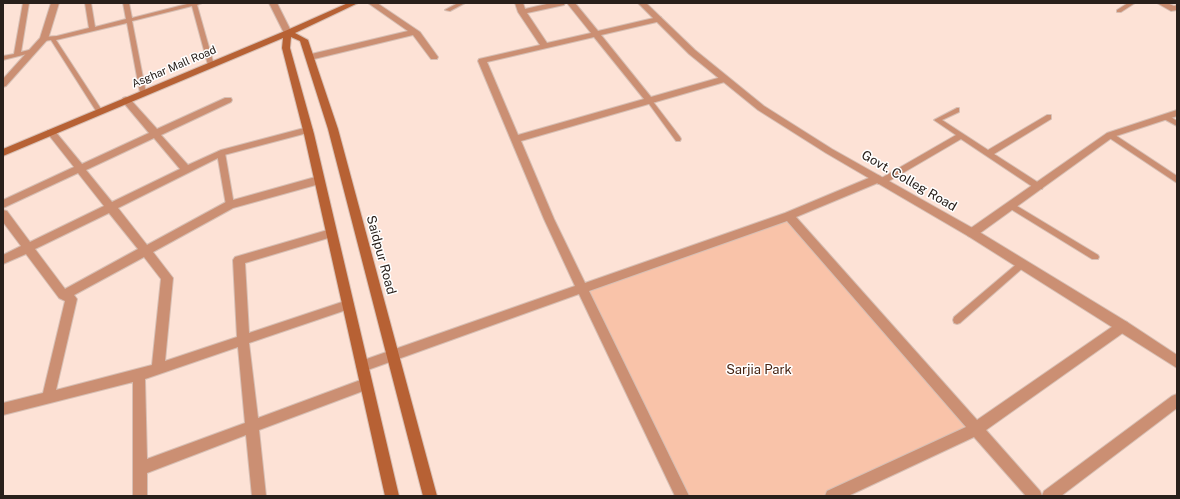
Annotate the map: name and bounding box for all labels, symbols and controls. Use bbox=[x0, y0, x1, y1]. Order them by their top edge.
street label: Asghar Mall Road bbox=[130, 43, 218, 91]
street label: Govt. Colleg Road bbox=[859, 147, 959, 215]
street label: Saidpur Road bbox=[363, 214, 399, 296]
park label: Sarjia Park bbox=[726, 362, 792, 378]

